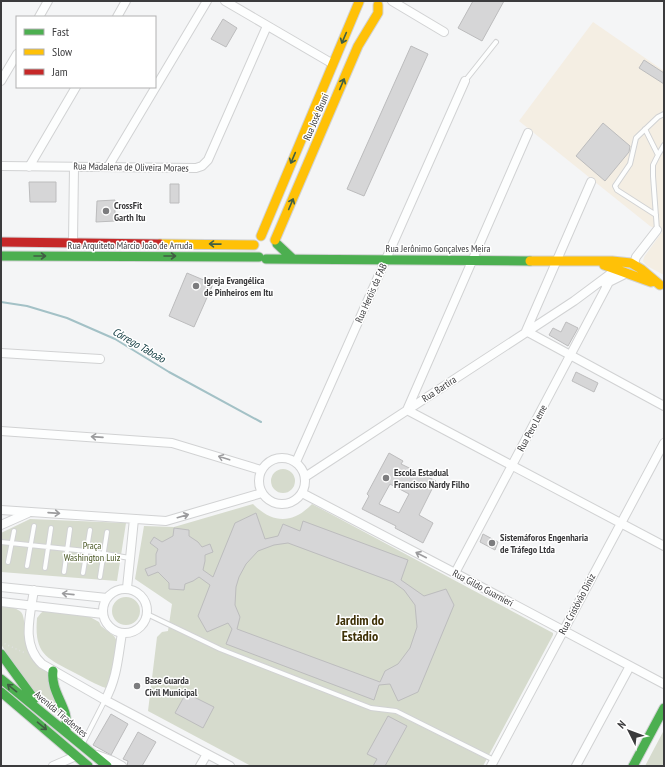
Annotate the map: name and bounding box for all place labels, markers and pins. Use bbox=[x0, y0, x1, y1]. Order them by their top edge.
place label: CrossFit Garth Itu bbox=[114, 199, 146, 224]
marker: CrossFit Garth Itu bbox=[101, 206, 111, 216]
place label: Igreja Evangélica de Pinheiros em Itu bbox=[204, 274, 273, 299]
marker: Igreja Evangélica de Pinheiros em Itu bbox=[191, 281, 201, 291]
place label: Escola Estadual Francisco Nardy Filho bbox=[394, 466, 470, 491]
marker: Escola Estadual Francisco Nardy Filho bbox=[381, 473, 391, 483]
place label: Sistemáforos Engenharia de Tráfego Ltda bbox=[500, 531, 588, 556]
marker: Sistemáforos Engenharia de Tráfego Ltda bbox=[487, 538, 497, 548]
place label: Base Guarda Civil Municipal bbox=[145, 674, 198, 699]
marker: Base Guarda Civil Municipal bbox=[132, 681, 142, 691]

